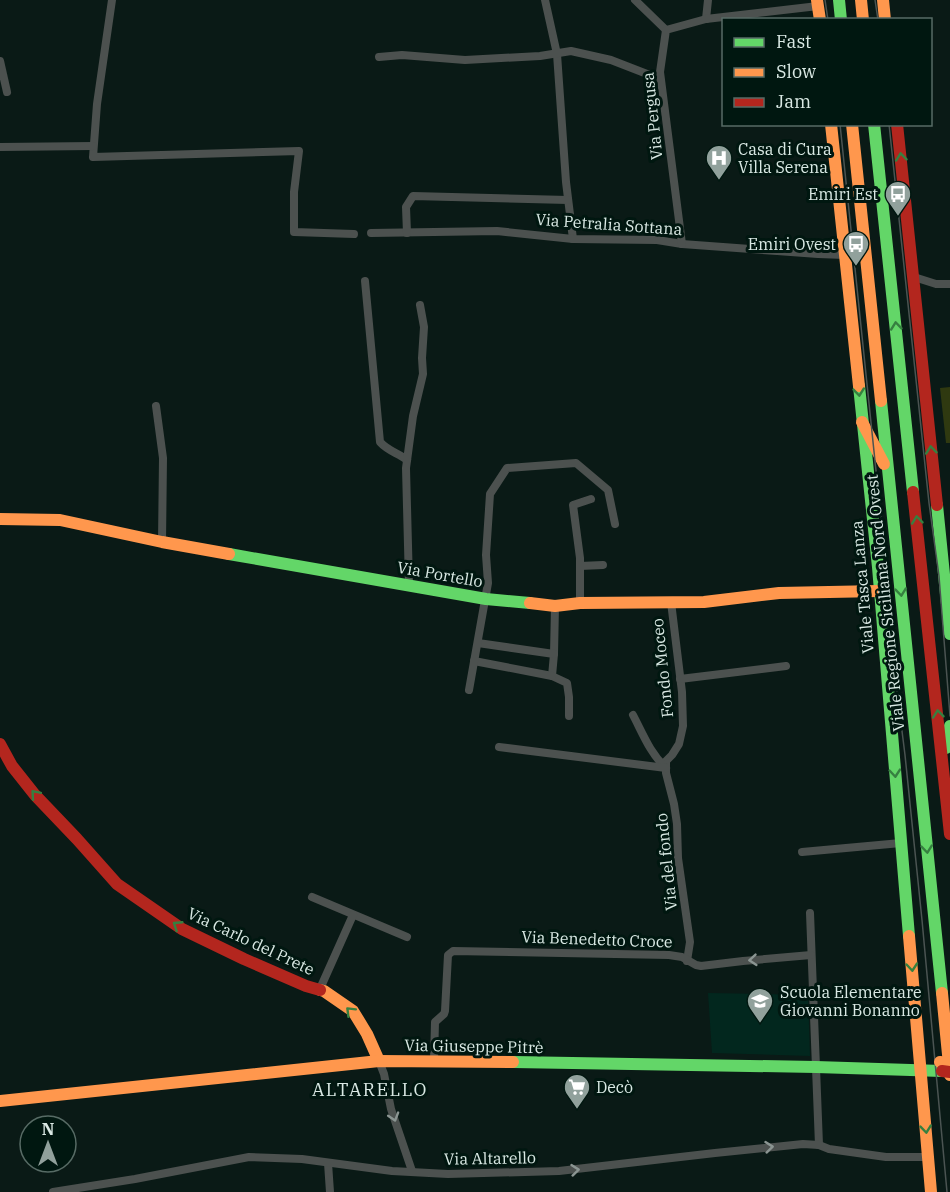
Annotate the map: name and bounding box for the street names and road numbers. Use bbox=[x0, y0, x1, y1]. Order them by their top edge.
street label: Via Pergusa bbox=[637, 71, 667, 161]
street label: Via Petralia Sottana bbox=[535, 209, 683, 239]
street label: Viale Regione Siciliana Nord Ovest bbox=[862, 473, 908, 733]
street label: Viale Tasca Lanza bbox=[846, 519, 878, 654]
street label: Via Portello bbox=[396, 557, 484, 591]
street label: Fondo Moceo bbox=[647, 617, 677, 719]
street label: Via del fondo bbox=[651, 812, 681, 912]
street label: Via Carlo del Prete bbox=[184, 903, 318, 979]
street label: Via Benedetto Croce bbox=[521, 926, 673, 952]
street label: Via Giuseppe Pitrè bbox=[404, 1035, 544, 1057]
street label: Via Altarello bbox=[444, 1147, 536, 1169]

